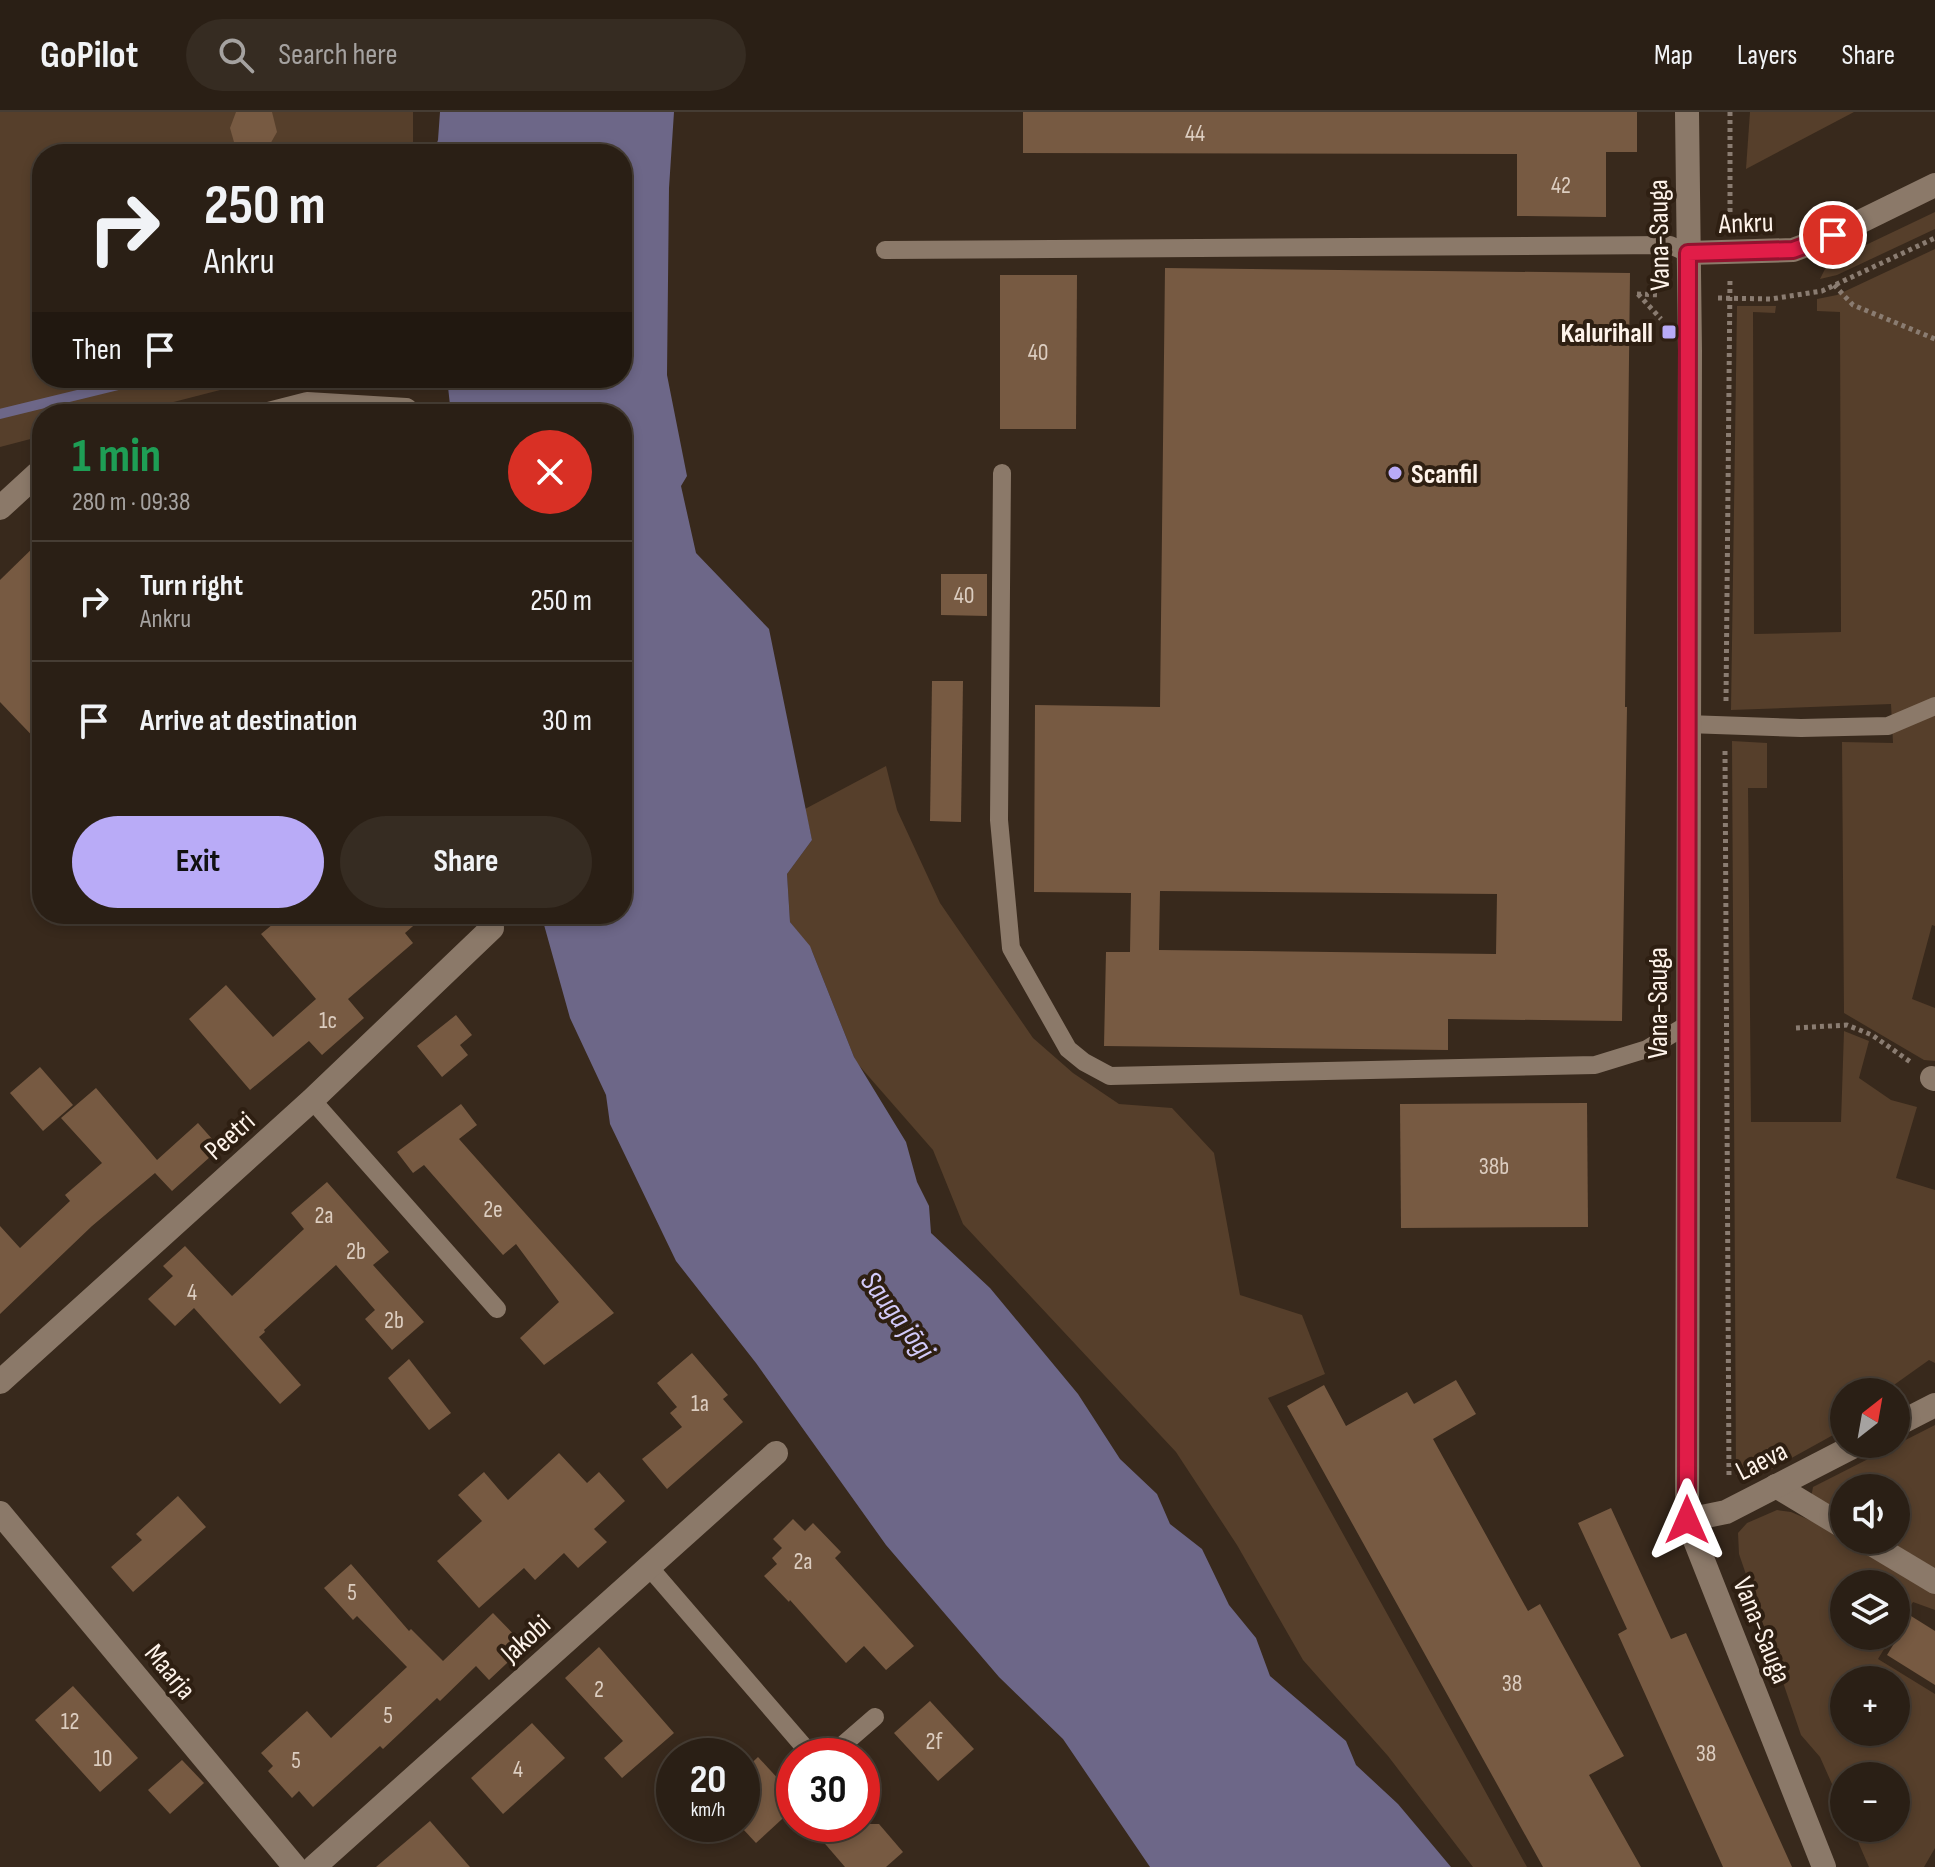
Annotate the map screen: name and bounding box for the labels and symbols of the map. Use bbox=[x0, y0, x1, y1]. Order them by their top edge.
house number: 44 bbox=[1185, 119, 1205, 148]
house number: 42 bbox=[1551, 171, 1571, 200]
street label: Vana-Sauga bbox=[1642, 179, 1677, 291]
pin bbox=[1799, 201, 1867, 269]
street label: Ankru bbox=[1717, 206, 1774, 241]
place label: Kalurihall bbox=[1561, 317, 1653, 350]
marker: Kalurihall bbox=[1660, 323, 1678, 341]
house number: 40 bbox=[1028, 338, 1048, 367]
place label: Scanfil bbox=[1411, 458, 1478, 491]
marker: Scanfil bbox=[1386, 464, 1404, 482]
house number: 40 bbox=[954, 581, 974, 610]
street label: Vana-Sauga bbox=[1642, 947, 1675, 1059]
house number: 1c bbox=[319, 1006, 337, 1035]
street label: Peetri bbox=[198, 1105, 262, 1167]
house number: 38b bbox=[1479, 1152, 1509, 1181]
house number: 2e bbox=[483, 1195, 503, 1224]
house number: 2a bbox=[314, 1201, 334, 1230]
house number: 2b bbox=[346, 1237, 366, 1266]
water label: Sauga jõgi bbox=[852, 1264, 943, 1368]
house number: 4 bbox=[187, 1278, 197, 1307]
house number: 2b bbox=[384, 1306, 404, 1335]
north arrow bbox=[1830, 1378, 1910, 1458]
house number: 1a bbox=[691, 1389, 709, 1418]
street label: Laeva bbox=[1730, 1435, 1793, 1488]
position arrow bbox=[1645, 1478, 1729, 1562]
house number: 2a bbox=[793, 1547, 813, 1576]
street label: Vana-Sauga bbox=[1725, 1573, 1798, 1688]
house number: 5 bbox=[347, 1578, 357, 1607]
street label: Jakobi bbox=[494, 1608, 558, 1671]
street label: Maarja bbox=[137, 1638, 202, 1706]
house number: 38 bbox=[1502, 1669, 1522, 1698]
house number: 2 bbox=[594, 1675, 604, 1704]
house number: 5 bbox=[383, 1701, 393, 1730]
house number: 12 bbox=[61, 1707, 79, 1736]
house number: 2f bbox=[926, 1727, 943, 1756]
speed limit sign: 30 bbox=[776, 1738, 880, 1842]
house number: 38 bbox=[1696, 1739, 1716, 1768]
house number: 10 bbox=[93, 1744, 113, 1773]
house number: 5 bbox=[291, 1746, 301, 1775]
house number: 4 bbox=[513, 1755, 523, 1784]

